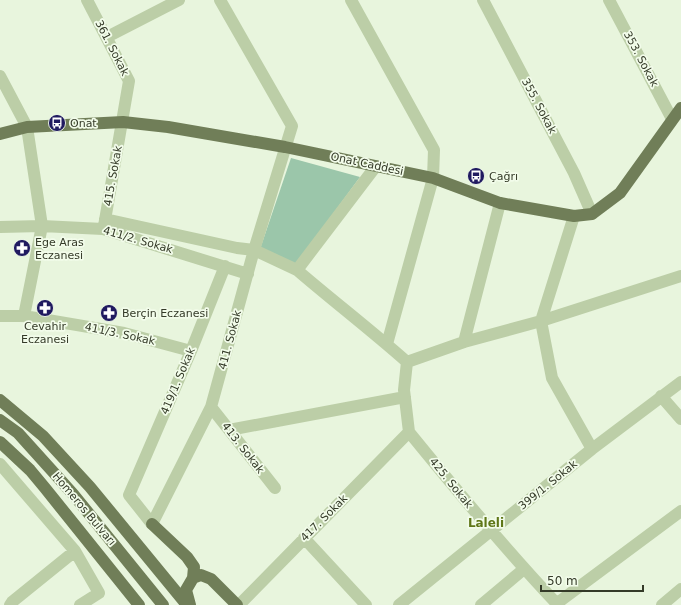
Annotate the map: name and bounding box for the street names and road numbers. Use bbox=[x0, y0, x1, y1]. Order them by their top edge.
street label: 361. Sokak bbox=[92, 18, 132, 79]
street label: 353. Sokak bbox=[621, 29, 661, 90]
street label: 355. Sokak bbox=[519, 76, 559, 137]
street label: 415. Sokak bbox=[101, 144, 125, 207]
street label: Onat Caddesi bbox=[329, 150, 405, 178]
street label: 411/2. Sokak bbox=[102, 224, 175, 256]
street label: 411. Sokak bbox=[216, 308, 244, 371]
street label: 411/3. Sokak bbox=[84, 320, 157, 348]
street label: 419/1. Sokak bbox=[158, 345, 198, 417]
street label: 413. Sokak bbox=[219, 420, 267, 477]
street label: 425. Sokak bbox=[427, 455, 476, 511]
street label: 399/1. Sokak bbox=[516, 457, 580, 513]
street label: Homeros Bulvarı bbox=[50, 470, 118, 548]
street label: 417. Sokak bbox=[298, 491, 351, 544]

